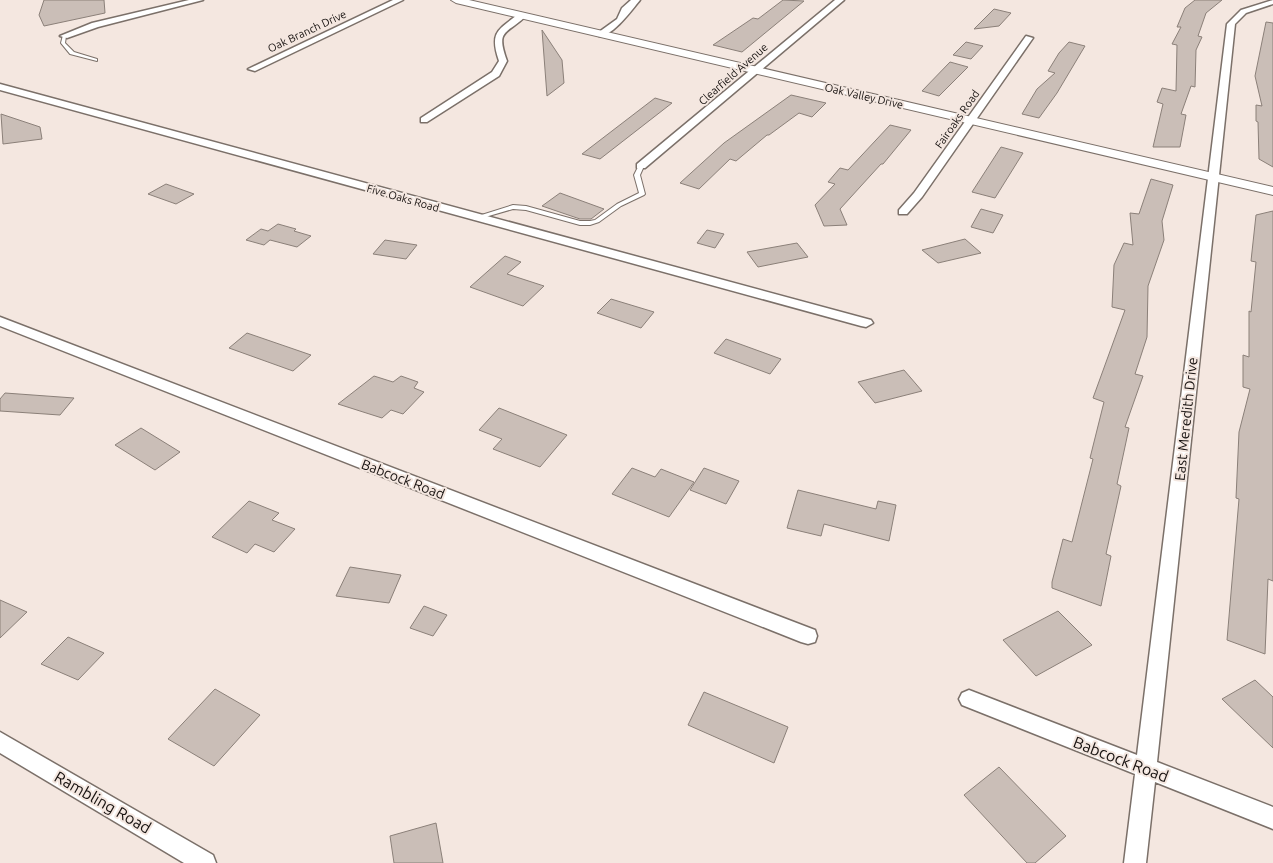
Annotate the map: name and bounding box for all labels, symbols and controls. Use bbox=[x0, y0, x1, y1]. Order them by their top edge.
street label: Oak Branch Drive bbox=[266, 8, 348, 54]
street label: Clearfield Avenue bbox=[696, 41, 770, 107]
street label: Oak Valley Drive bbox=[823, 81, 905, 111]
street label: Fairoaks Road bbox=[933, 88, 981, 150]
street label: Five Oaks Road bbox=[365, 182, 441, 214]
street label: East Meredith Drive bbox=[1172, 356, 1200, 482]
street label: Babcock Road bbox=[359, 456, 447, 502]
street label: Babcock Road bbox=[1071, 733, 1171, 785]
street label: Rambling Road bbox=[52, 767, 154, 837]

